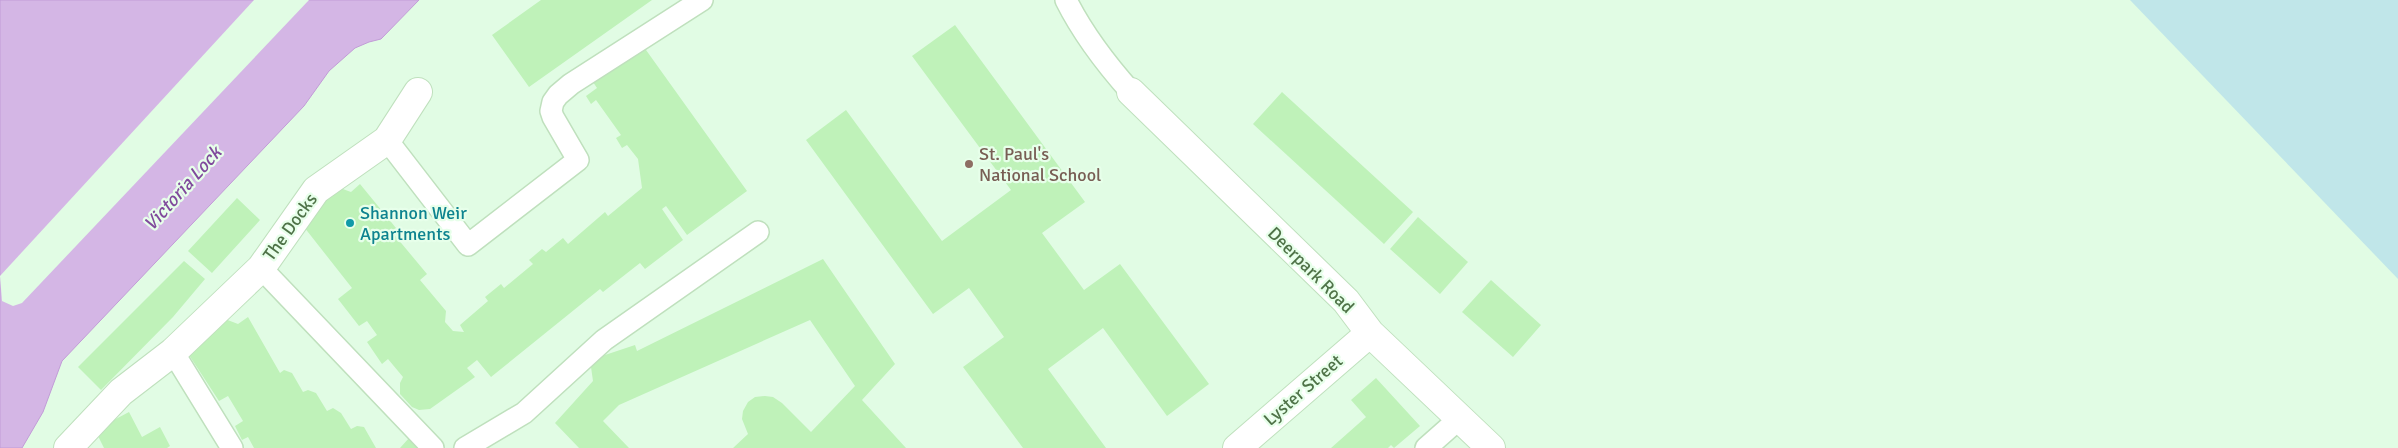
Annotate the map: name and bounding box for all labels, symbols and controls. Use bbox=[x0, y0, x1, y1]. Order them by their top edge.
water label: Victoria Lock bbox=[139, 140, 228, 236]
place label: St. Paul's National School bbox=[979, 143, 1101, 186]
marker: St. Paul's National School bbox=[963, 158, 975, 170]
street label: The Docks bbox=[258, 189, 322, 265]
place label: Shannon Weir Apartments bbox=[360, 202, 467, 245]
marker: Shannon Weir Apartments bbox=[344, 217, 356, 229]
street label: Deerpark Road bbox=[1263, 222, 1359, 318]
street label: Lyster Street bbox=[1259, 350, 1347, 430]

